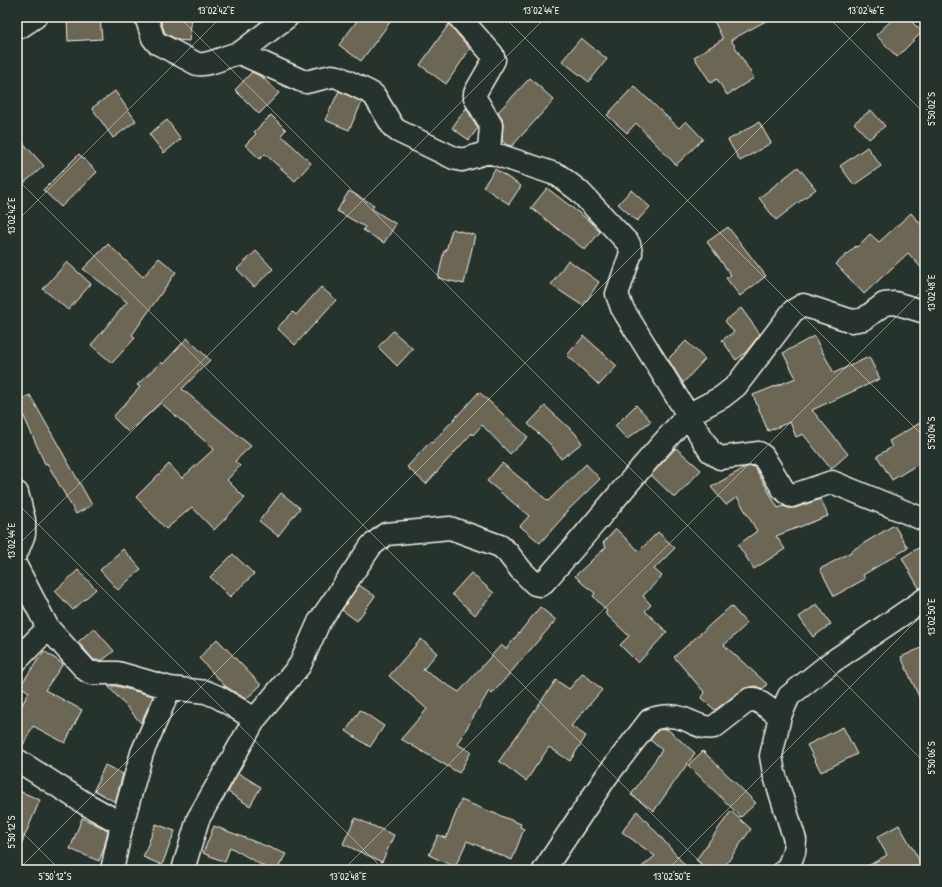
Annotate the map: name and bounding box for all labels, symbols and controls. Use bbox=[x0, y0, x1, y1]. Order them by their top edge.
text: 13°02'42"E bbox=[197, 4, 235, 17]
text: 13°02'44"E bbox=[523, 4, 560, 17]
text: 13°02'46"E bbox=[848, 4, 885, 17]
text: 5°50'02"S bbox=[925, 92, 938, 126]
text: 13°02'42"E bbox=[5, 197, 18, 235]
text: 13°02'48"E bbox=[925, 274, 938, 311]
text: 5°50'04"S bbox=[925, 416, 938, 449]
text: 13°02'44"E bbox=[5, 522, 18, 559]
text: 13°02'50"E bbox=[925, 598, 938, 636]
text: 5°50'06"S bbox=[925, 741, 938, 775]
text: 5°50'12"S bbox=[5, 815, 18, 848]
text: 5°50'12"S bbox=[39, 870, 72, 883]
text: 13°02'48"E bbox=[330, 870, 367, 883]
text: 13°02'50"E bbox=[653, 870, 691, 883]

